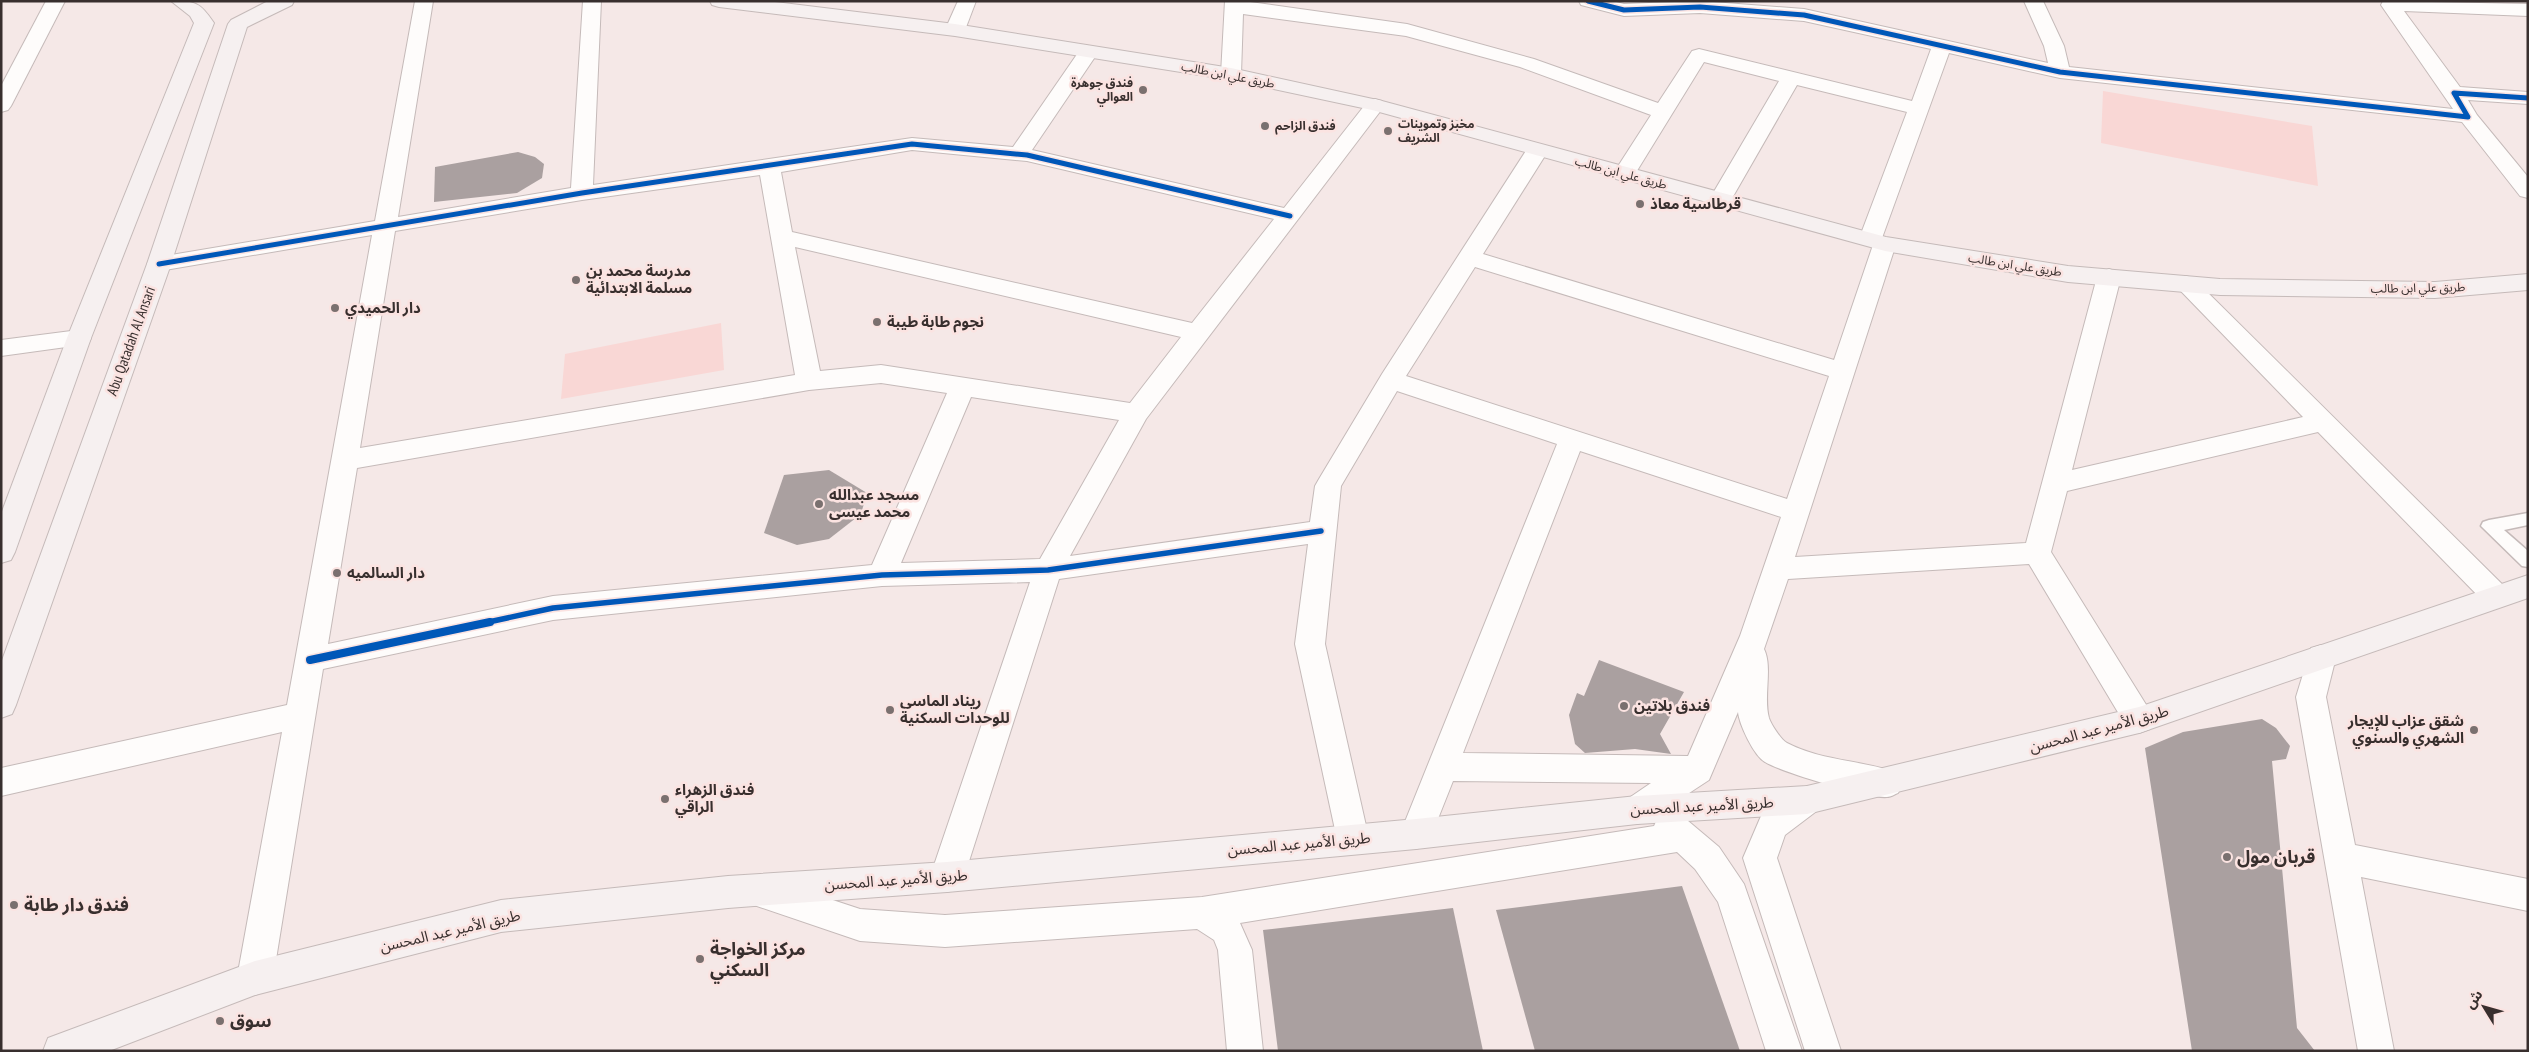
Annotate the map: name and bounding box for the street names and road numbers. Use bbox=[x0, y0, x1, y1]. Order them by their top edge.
street label: طريق علي ابن طالب bbox=[1180, 58, 1276, 94]
street label: طريق علي ابن طالب bbox=[1573, 153, 1669, 195]
street label: طريق علي ابن طالب bbox=[1967, 250, 2063, 282]
street label: طريق علي ابن طالب bbox=[2371, 279, 2465, 299]
street label: Abu Qatadah Al Ansari bbox=[102, 284, 159, 398]
street label: طريق الأمير عبد المحسن bbox=[2027, 701, 2171, 757]
street label: طريق الأمير عبد المحسن bbox=[1630, 792, 1774, 820]
street label: طريق الأمير عبد المحسن bbox=[1227, 828, 1371, 860]
street label: طريق الأمير عبد المحسن bbox=[824, 865, 968, 895]
street label: طريق الأمير عبد المحسن bbox=[378, 905, 522, 957]

